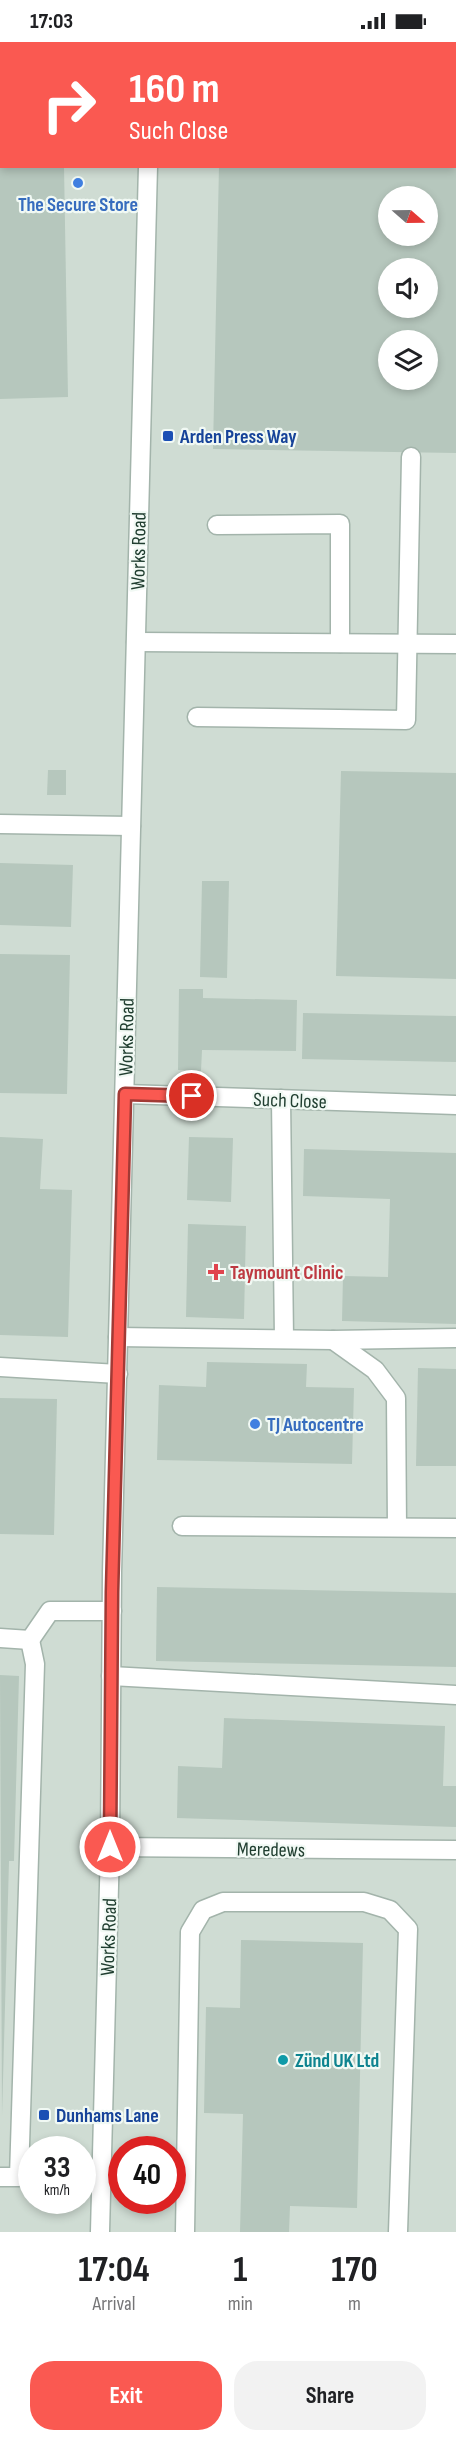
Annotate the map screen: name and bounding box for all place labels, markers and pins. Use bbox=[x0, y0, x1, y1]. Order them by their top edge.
marker: The Secure Store bbox=[71, 176, 85, 190]
place label: The Secure Store bbox=[18, 193, 138, 217]
place label: Arden Press Way bbox=[179, 425, 297, 449]
marker: Arden Press Way bbox=[161, 429, 175, 443]
pin bbox=[166, 1070, 217, 1121]
place label: Taymount Clinic bbox=[230, 1261, 343, 1285]
marker: Taymount Clinic bbox=[207, 1263, 225, 1281]
place label: TJ Autocentre bbox=[267, 1413, 364, 1437]
marker: TJ Autocentre bbox=[248, 1417, 262, 1431]
place label: Zünd UK Ltd bbox=[295, 2049, 379, 2073]
marker: Zünd UK Ltd bbox=[276, 2053, 290, 2067]
place label: Dunhams Lane bbox=[56, 2104, 159, 2128]
marker: Dunhams Lane bbox=[37, 2108, 51, 2122]

